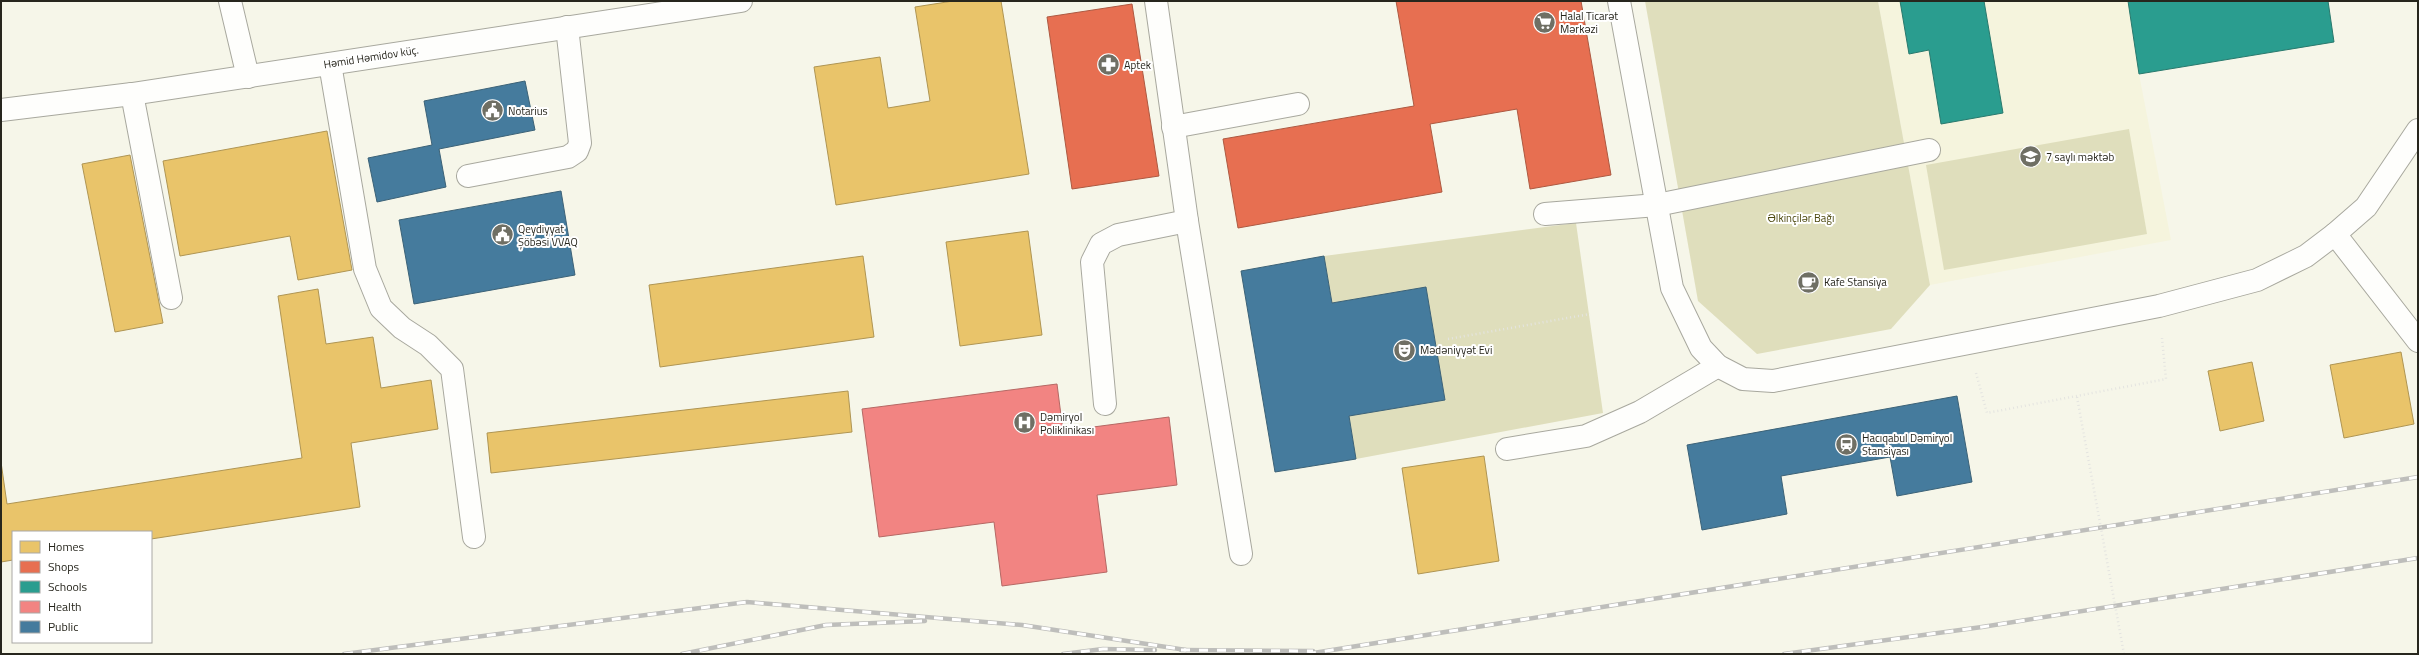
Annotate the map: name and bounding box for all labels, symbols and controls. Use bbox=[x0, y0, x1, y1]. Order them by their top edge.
place label: Halal Ticarət Mərkəzi bbox=[1560, 8, 1618, 37]
supermarket icon: Halal Ticarət Mərkəzi bbox=[1531, 9, 1557, 35]
street label: Həmid Həmidov küç. bbox=[322, 42, 420, 72]
pharmacy icon: Aptek bbox=[1096, 52, 1122, 78]
place label: Aptek bbox=[1124, 57, 1152, 73]
public building icon: Notarius bbox=[480, 98, 506, 124]
place label: Notarius bbox=[508, 103, 548, 119]
school or university icon: 7 saylı məktəb bbox=[2018, 144, 2044, 170]
place label: 7 saylı məktəb bbox=[2046, 149, 2114, 165]
park label: Əlkinçilər Bağı bbox=[1768, 210, 1834, 226]
place label: Qeydiyyat Şöbəsi VVAQ bbox=[518, 221, 578, 250]
public building icon: Qeydiyyat Şöbəsi VVAQ bbox=[490, 222, 516, 248]
cafe icon: Kafe Stansiya bbox=[1796, 269, 1822, 295]
place label: Kafe Stansiya bbox=[1824, 274, 1887, 290]
theatre icon: Mədəniyyət Evi bbox=[1391, 337, 1417, 363]
place label: Mədəniyyət Evi bbox=[1420, 342, 1492, 358]
place label: Dəmiryol Poliklinikası bbox=[1040, 409, 1094, 438]
hospital icon: Dəmiryol Poliklinikası bbox=[1012, 410, 1038, 436]
place label: Hacıqabul Dəmiryol Stansiyası bbox=[1862, 430, 1952, 459]
station icon: Hacıqabul Dəmiryol Stansiyası bbox=[1833, 431, 1859, 457]
legend bbox=[12, 531, 152, 643]
text: Homes bbox=[48, 537, 84, 556]
text: Shops bbox=[48, 557, 80, 576]
text: Schools bbox=[48, 577, 88, 596]
text: Health bbox=[48, 597, 82, 616]
text: Public bbox=[48, 617, 78, 636]

